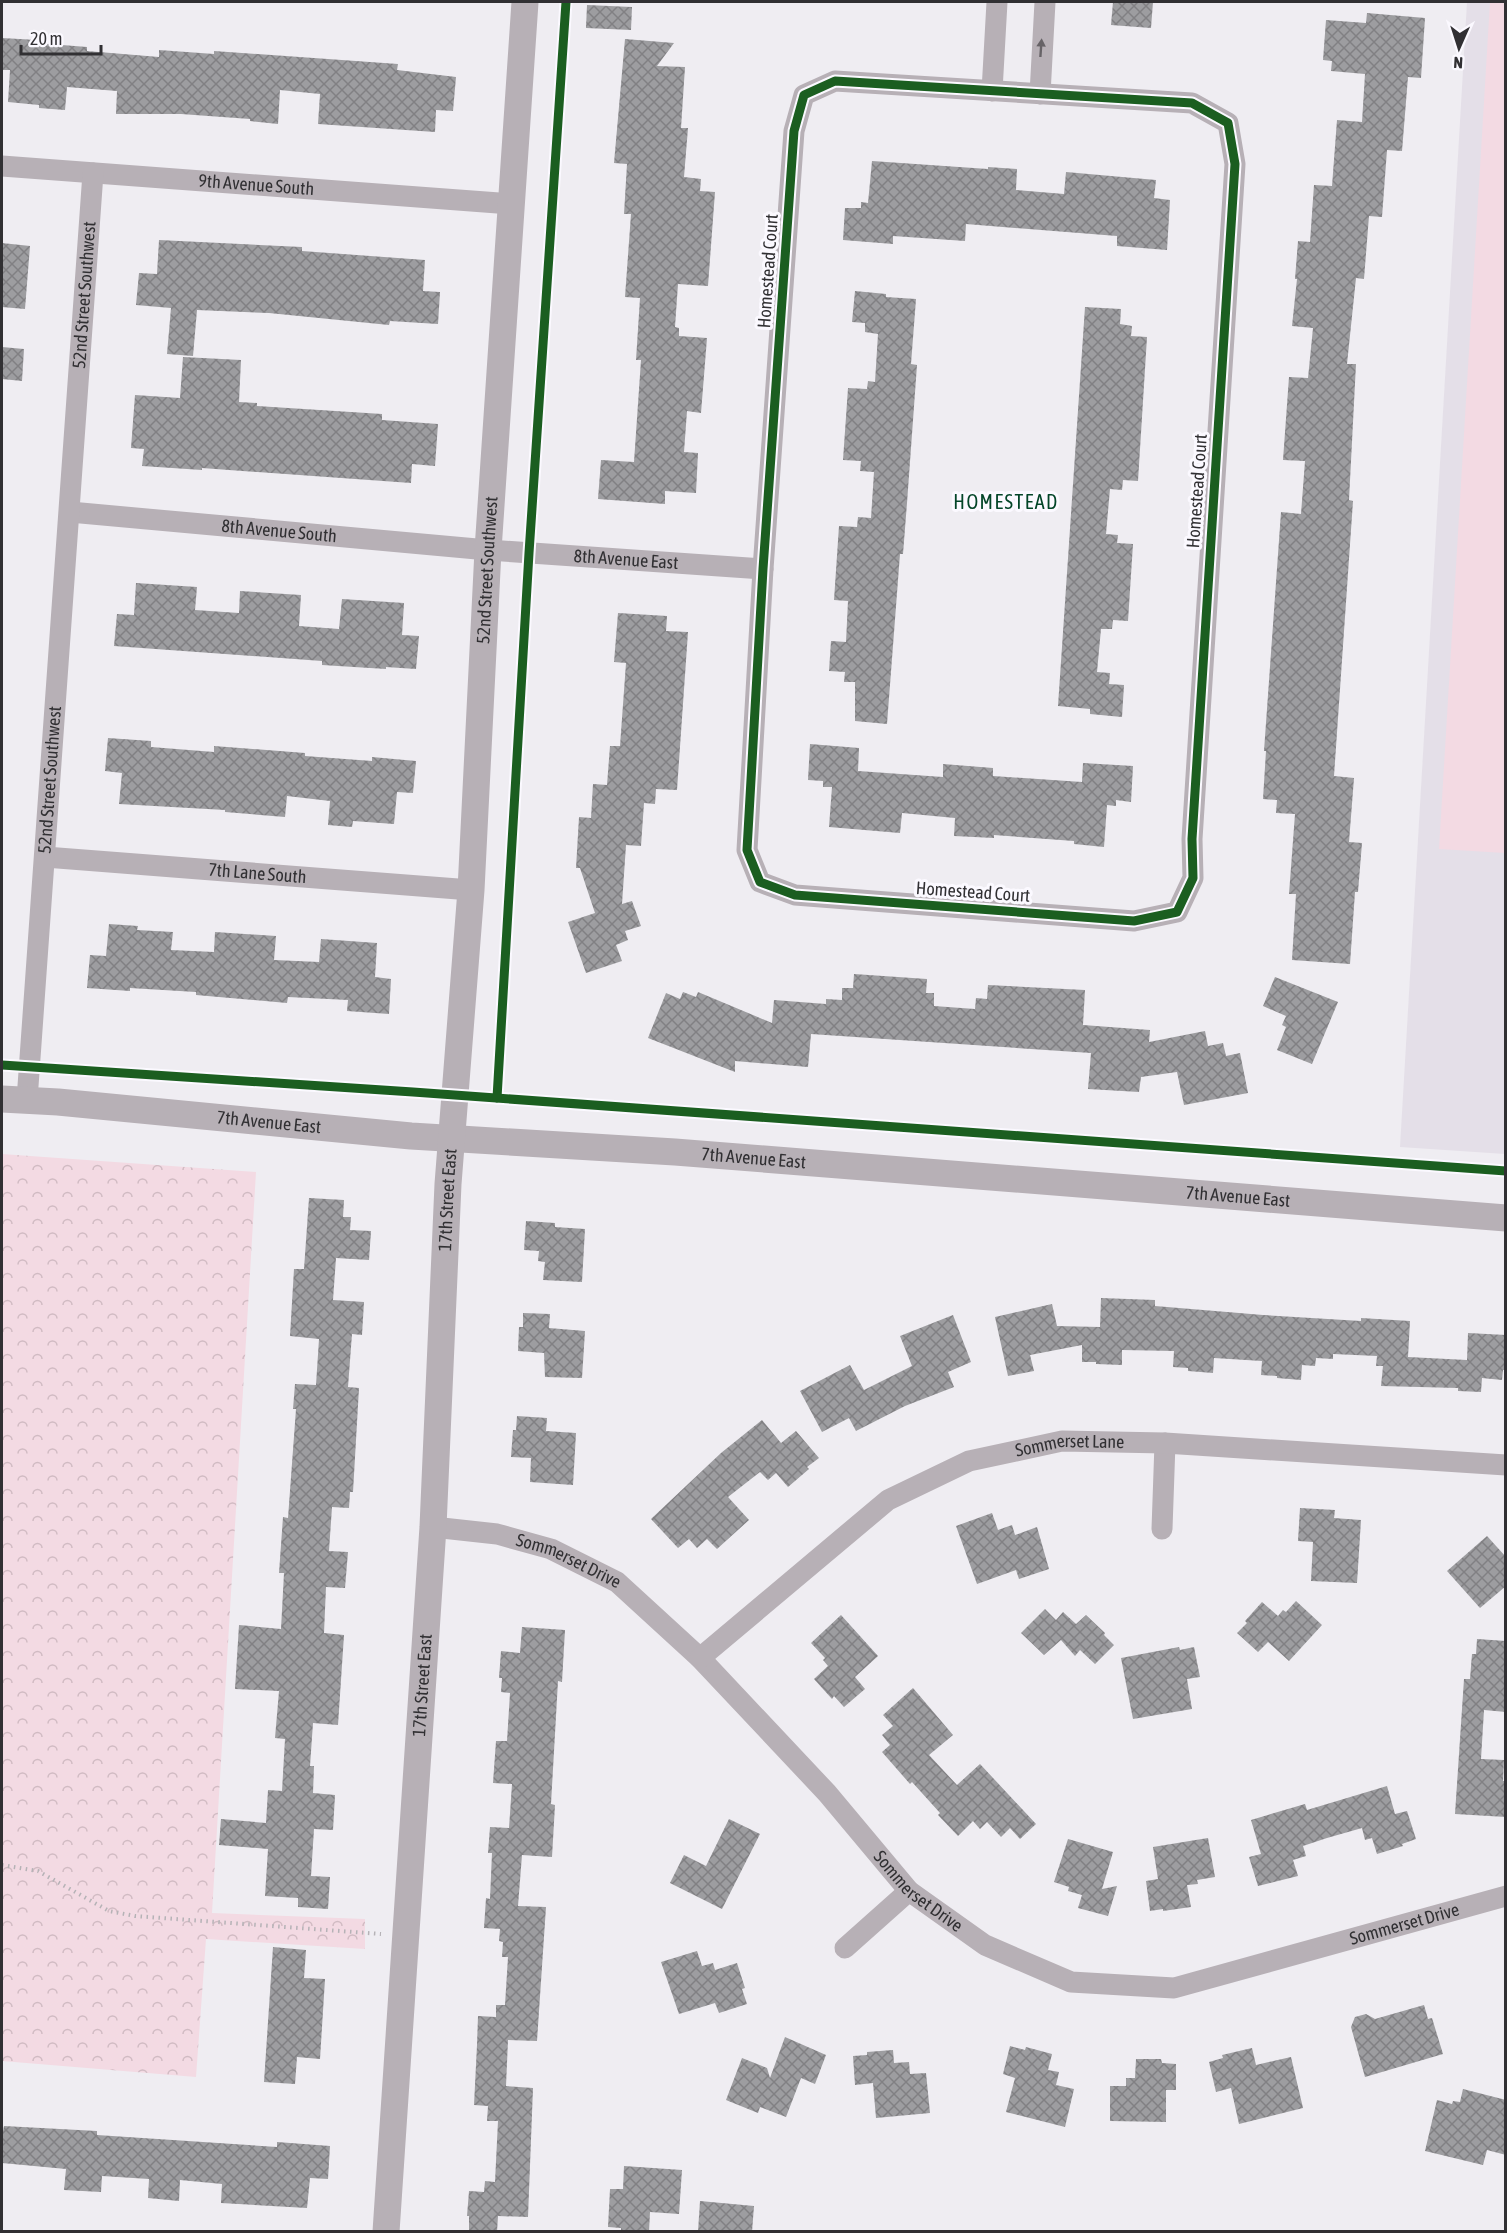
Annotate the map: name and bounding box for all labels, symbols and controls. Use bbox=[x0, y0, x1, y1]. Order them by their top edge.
scale bar bbox=[21, 18, 100, 56]
north arrow bbox=[1429, 18, 1489, 78]
text: 20 m bbox=[30, 28, 62, 49]
one-way arrow bbox=[1037, 38, 1046, 57]
text: N bbox=[1453, 54, 1463, 72]
street label: 9th Avenue South bbox=[198, 170, 315, 199]
street label: Homestead Court bbox=[753, 213, 782, 329]
street label: 52nd Street Southwest bbox=[68, 221, 100, 369]
street label: Homestead Court bbox=[1182, 433, 1211, 549]
district label: HOMESTEAD bbox=[953, 490, 1059, 513]
street label: 52nd Street Southwest bbox=[472, 496, 502, 644]
street label: 8th Avenue South bbox=[221, 515, 338, 546]
street label: 8th Avenue East bbox=[573, 545, 679, 573]
street label: 52nd Street Southwest bbox=[34, 705, 65, 854]
street label: 7th Lane South bbox=[208, 859, 307, 887]
street label: Homestead Court bbox=[915, 877, 1031, 906]
street label: 7th Avenue East bbox=[216, 1106, 322, 1137]
street label: 7th Avenue East bbox=[701, 1143, 807, 1172]
street label: 17th Street East bbox=[434, 1148, 461, 1252]
street label: 7th Avenue East bbox=[1185, 1182, 1291, 1211]
street label: Sommerset Lane bbox=[1013, 1430, 1125, 1461]
street label: Sommerset Drive bbox=[514, 1529, 625, 1592]
street label: 17th Street East bbox=[408, 1633, 436, 1737]
street label: Sommerset Drive bbox=[870, 1846, 967, 1936]
street label: Sommerset Drive bbox=[1347, 1899, 1461, 1949]

